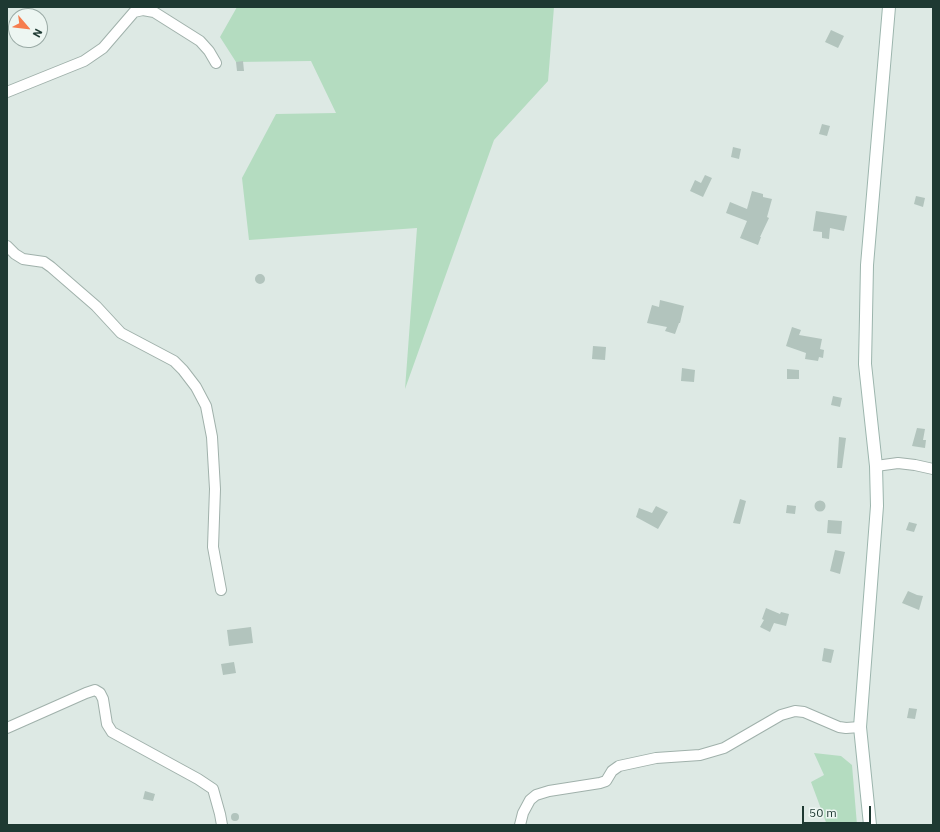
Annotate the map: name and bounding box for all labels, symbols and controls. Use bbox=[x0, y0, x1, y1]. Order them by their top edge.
north arrow bbox=[8, 8, 48, 48]
text: N bbox=[30, 26, 46, 40]
scale bar bbox=[804, 798, 873, 824]
text: 50 m bbox=[809, 805, 837, 820]

